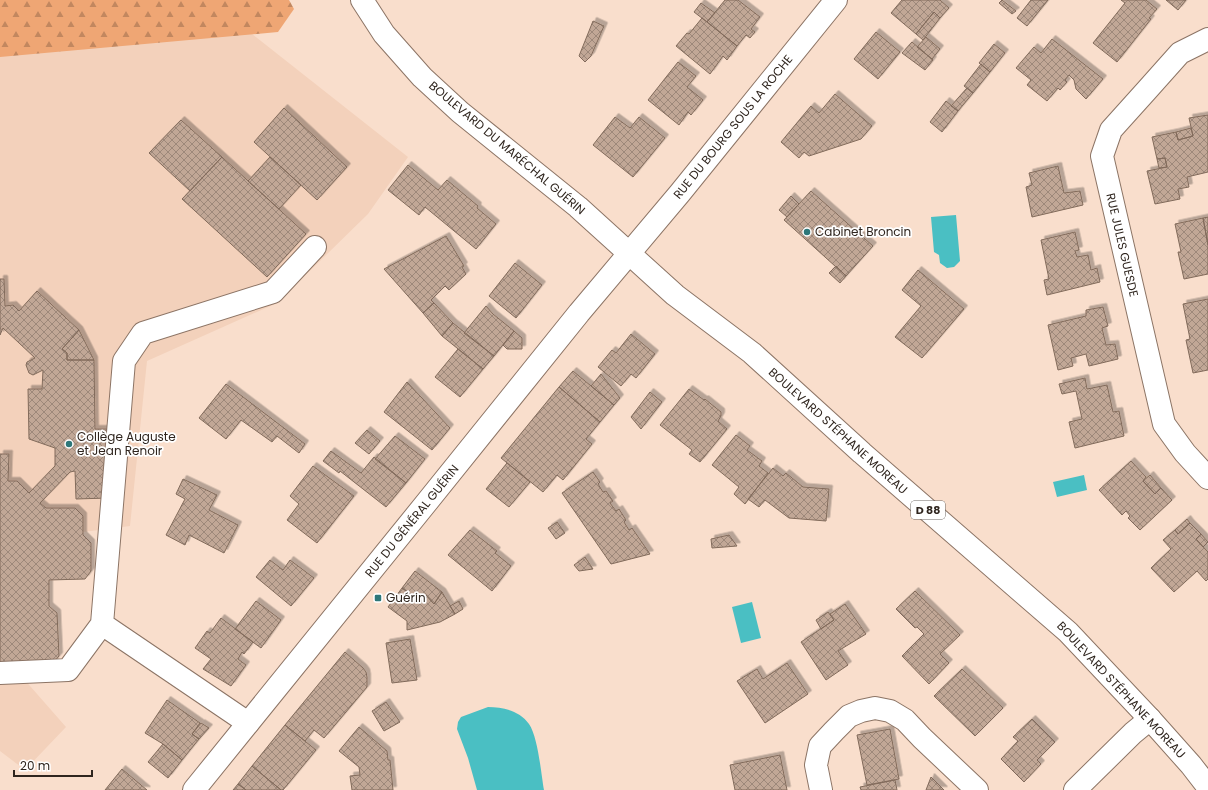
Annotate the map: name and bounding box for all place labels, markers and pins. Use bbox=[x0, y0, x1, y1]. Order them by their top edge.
place label: Cabinet Broncin bbox=[815, 223, 911, 240]
marker: Cabinet Broncin bbox=[802, 227, 812, 237]
place label: Collège Auguste et Jean Renoir bbox=[77, 428, 176, 459]
marker: Collège Auguste et Jean Renoir bbox=[64, 439, 74, 449]
place label: Guérin bbox=[386, 589, 426, 606]
marker: Guérin bbox=[373, 593, 383, 603]

